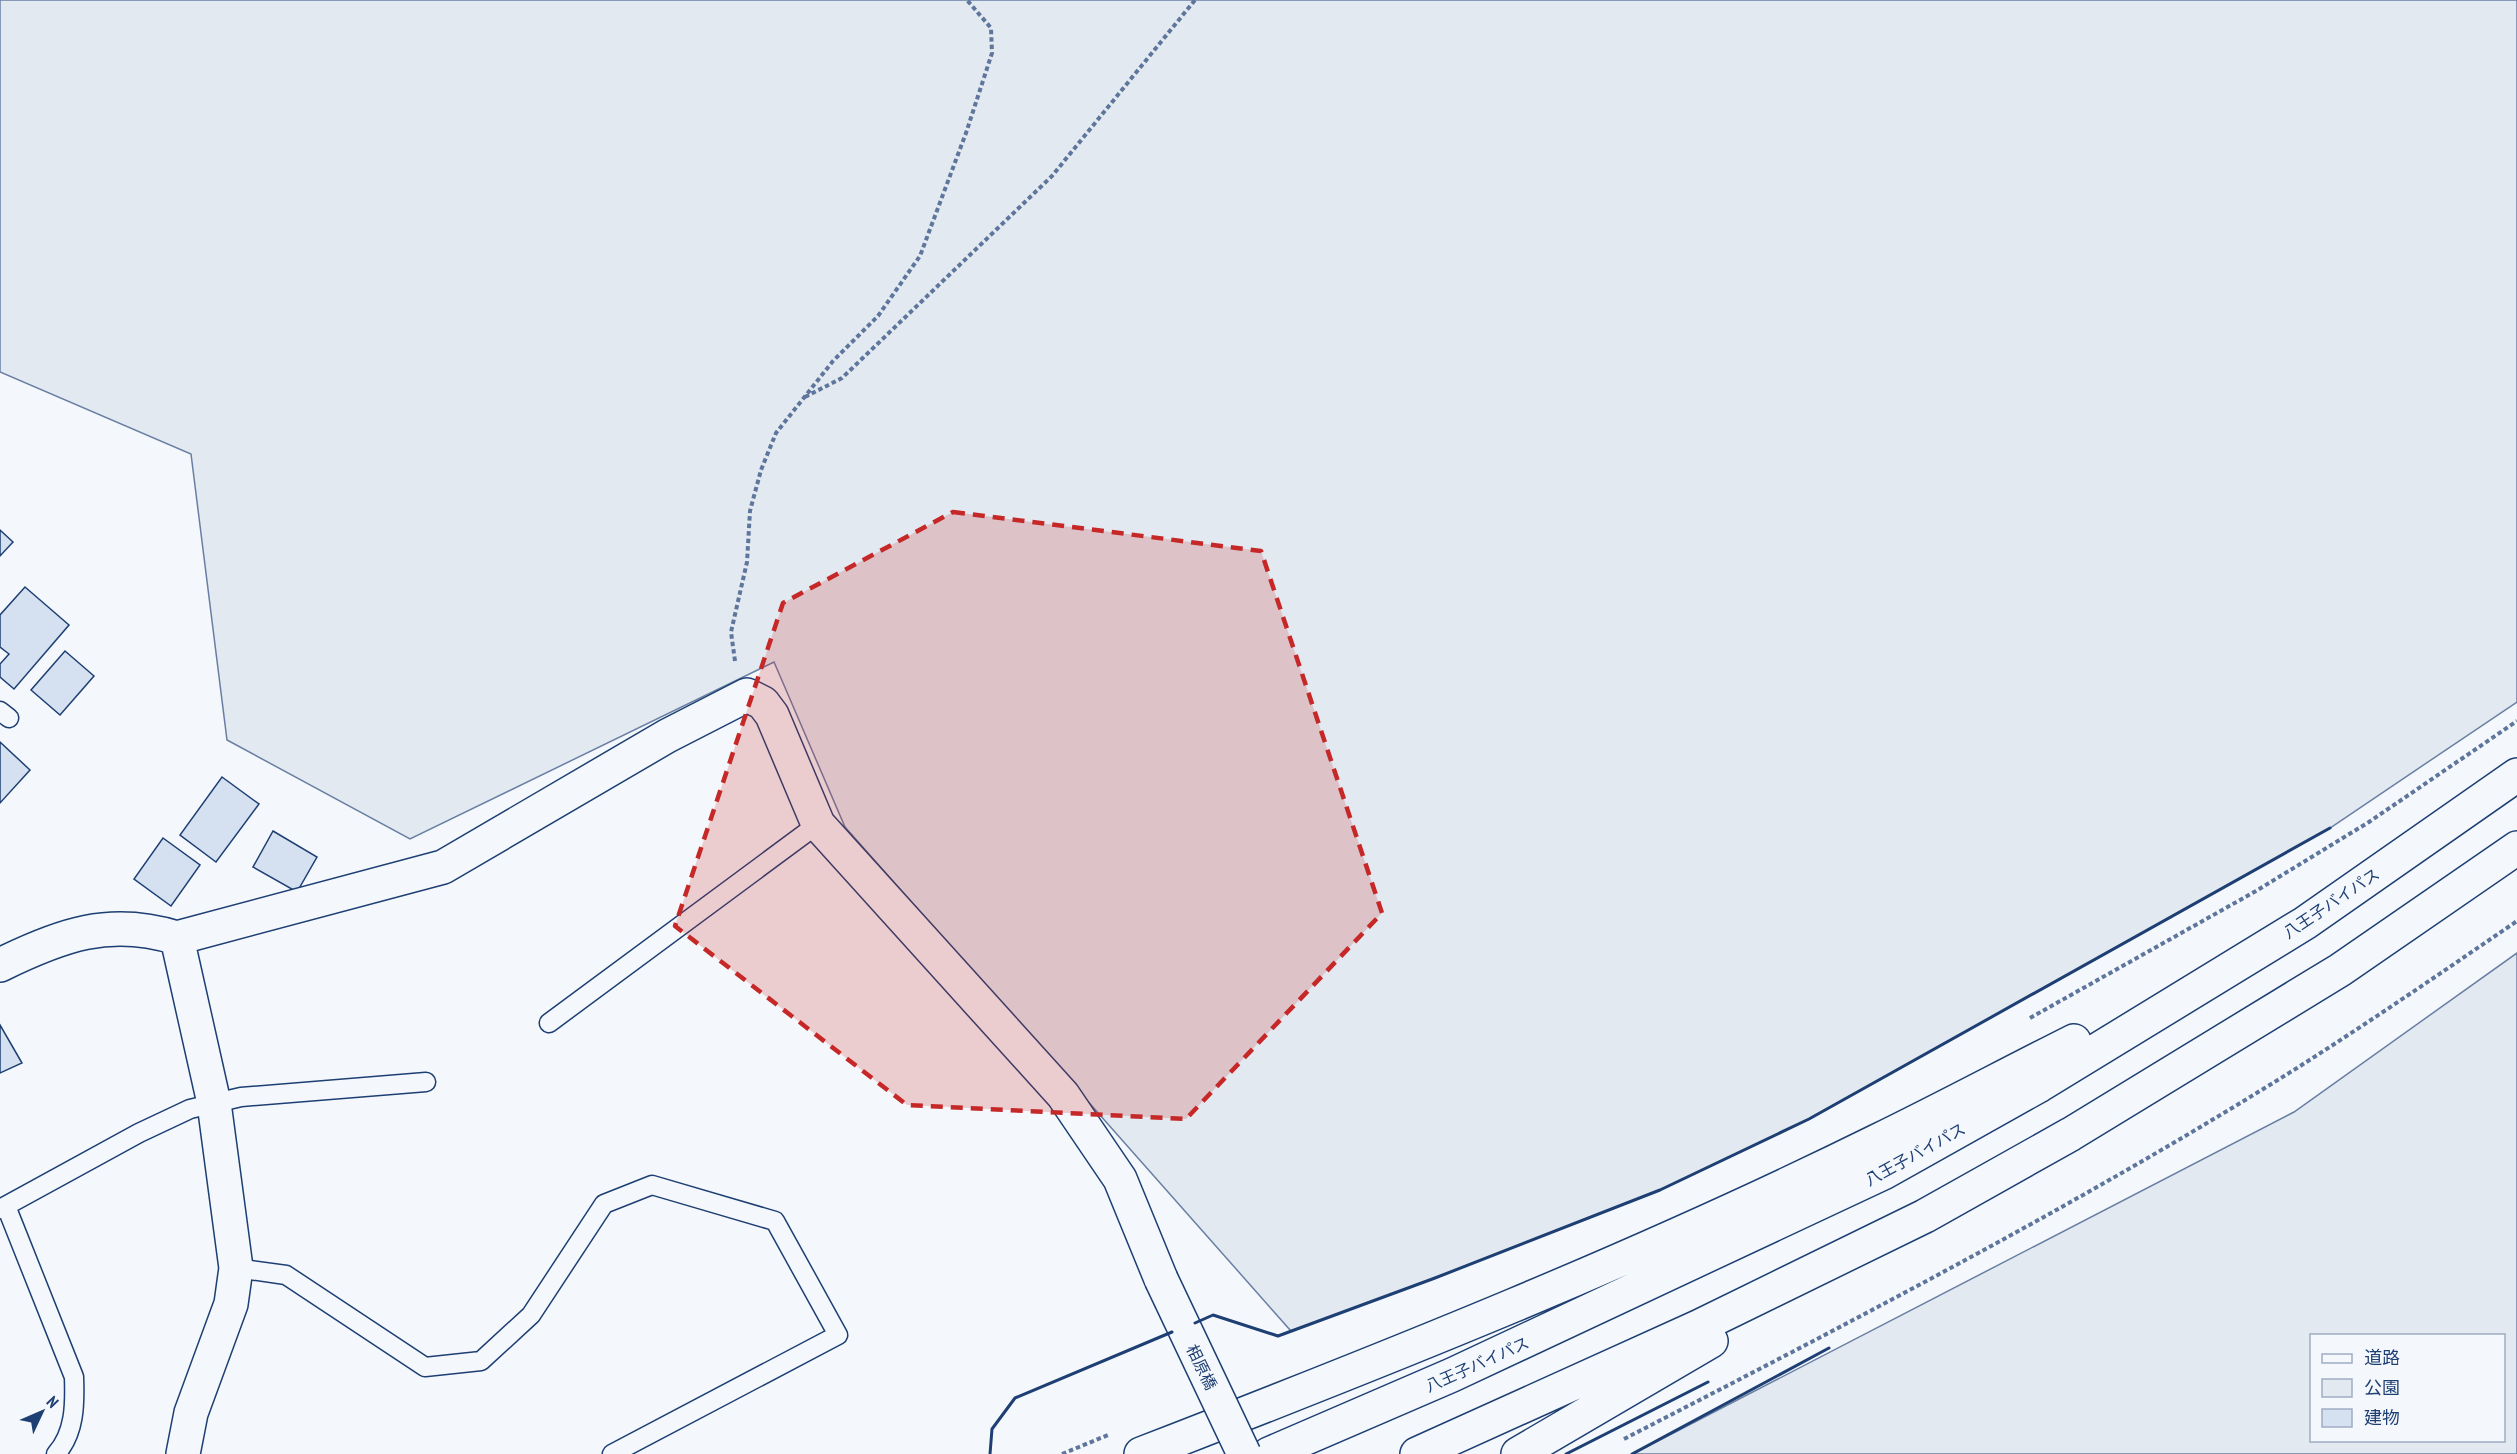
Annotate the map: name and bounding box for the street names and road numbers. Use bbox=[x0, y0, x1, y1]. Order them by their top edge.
street label: 八王子バイパス bbox=[2279, 863, 2383, 943]
street label: 八王子バイパス bbox=[1861, 1118, 1969, 1190]
street label: 八王子バイパス bbox=[1422, 1332, 1532, 1396]
street label: 相原橋 bbox=[1182, 1341, 1222, 1393]

